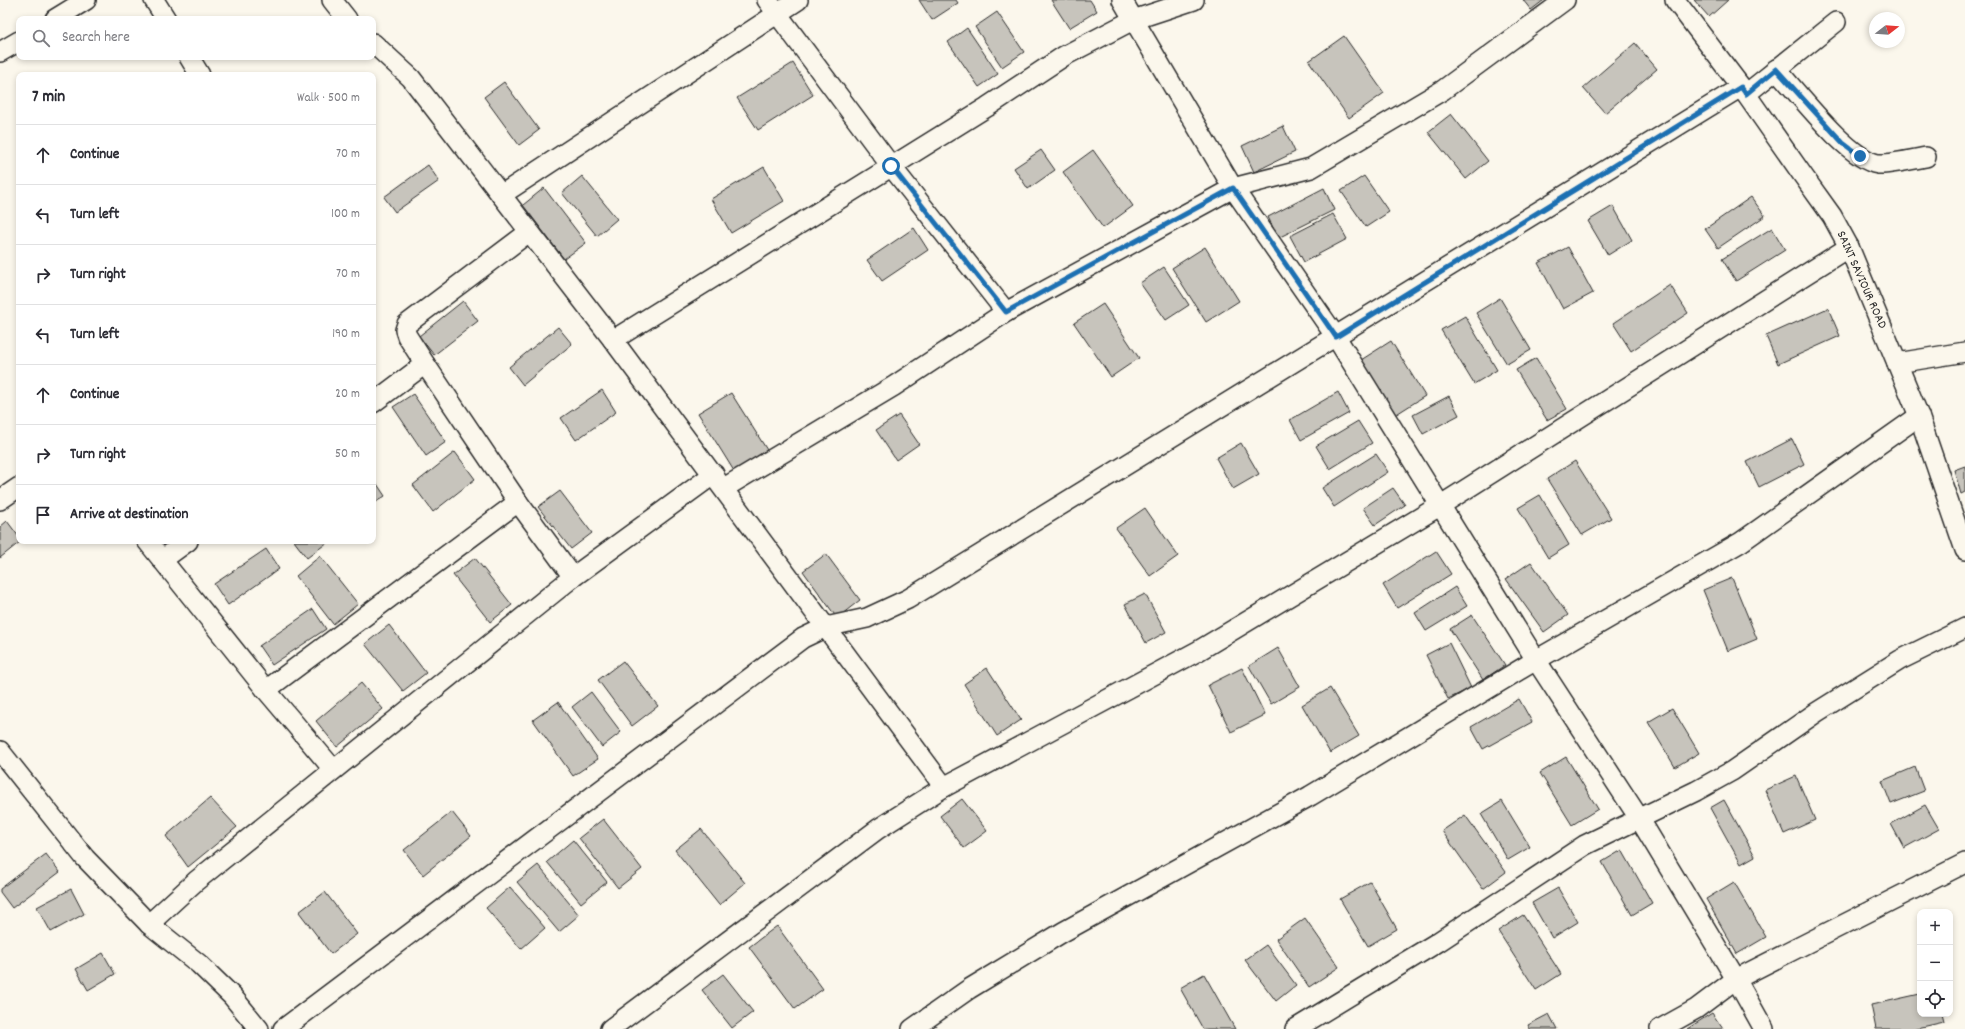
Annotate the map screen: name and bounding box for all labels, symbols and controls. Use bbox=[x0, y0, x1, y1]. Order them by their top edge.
north arrow bbox=[1869, 12, 1905, 48]
search box bbox=[16, 16, 376, 60]
icon: search bbox=[30, 27, 52, 49]
text: Search here bbox=[62, 27, 130, 49]
text: 7 min bbox=[32, 86, 65, 110]
text: Walk · 500 m bbox=[297, 89, 360, 108]
icon: ahead bbox=[32, 144, 54, 166]
text: Continue bbox=[70, 144, 119, 166]
text: 70 m bbox=[336, 145, 360, 164]
route end bbox=[1851, 147, 1869, 165]
route start bbox=[882, 157, 900, 175]
icon: left bbox=[32, 204, 54, 226]
text: Turn left bbox=[70, 204, 119, 226]
text: 100 m bbox=[331, 205, 360, 224]
street label: SAINT SAVIOUR ROAD bbox=[1831, 228, 1891, 332]
icon: right bbox=[32, 264, 54, 286]
text: Turn right bbox=[70, 264, 126, 286]
text: 70 m bbox=[336, 265, 360, 284]
icon: left bbox=[32, 324, 54, 346]
text: Turn left bbox=[70, 324, 119, 346]
text: 190 m bbox=[332, 325, 360, 344]
icon: ahead bbox=[32, 384, 54, 406]
text: Continue bbox=[70, 384, 119, 406]
text: 20 m bbox=[335, 385, 360, 404]
icon: right bbox=[32, 444, 54, 466]
text: Turn right bbox=[70, 444, 126, 466]
text: 50 m bbox=[335, 445, 360, 464]
icon: arrive bbox=[32, 504, 54, 526]
text: Arrive at destination bbox=[70, 504, 188, 526]
map controls bbox=[1917, 909, 1953, 1017]
button: + bbox=[1917, 909, 1953, 945]
button: − bbox=[1917, 945, 1953, 981]
button: locate bbox=[1917, 981, 1953, 1017]

